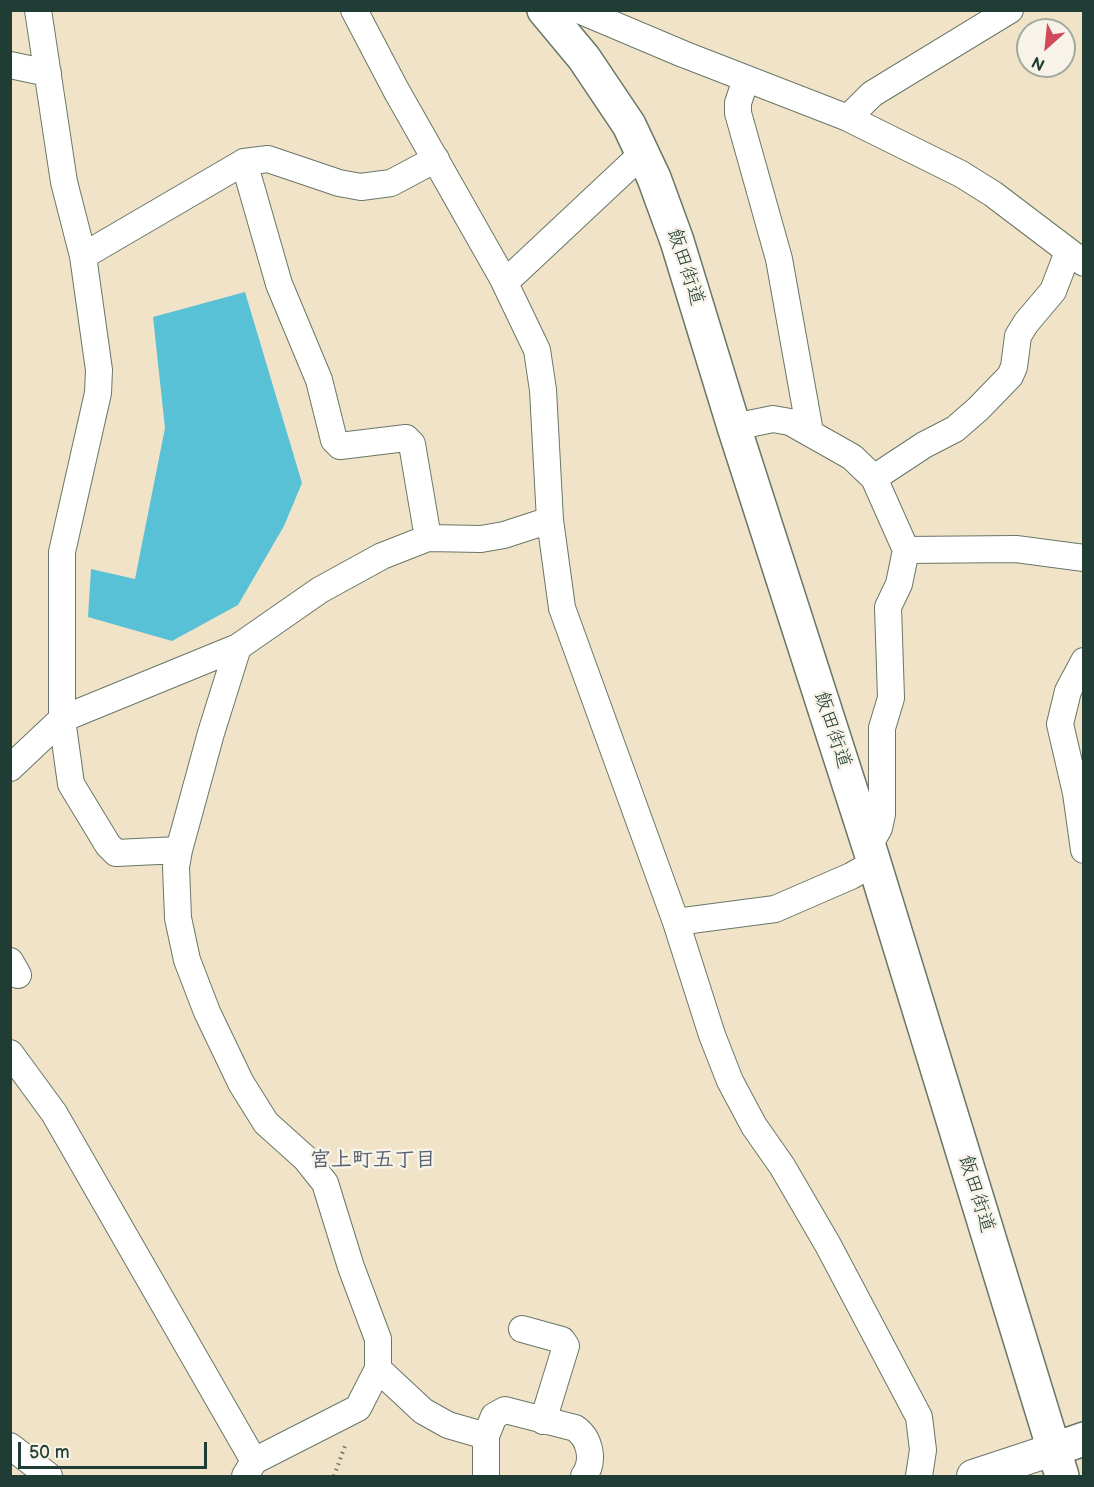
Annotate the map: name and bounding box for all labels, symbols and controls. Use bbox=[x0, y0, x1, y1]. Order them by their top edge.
north arrow bbox=[1016, 18, 1076, 78]
text: N bbox=[1029, 52, 1048, 74]
street label: 飯田街道 bbox=[661, 225, 709, 309]
street label: 飯田街道 bbox=[808, 688, 856, 772]
district label: 宮上町五丁目 bbox=[310, 1148, 436, 1174]
street label: 飯田街道 bbox=[953, 1152, 999, 1236]
scale bar bbox=[21, 1430, 210, 1468]
text: 50 m bbox=[29, 1442, 70, 1463]

